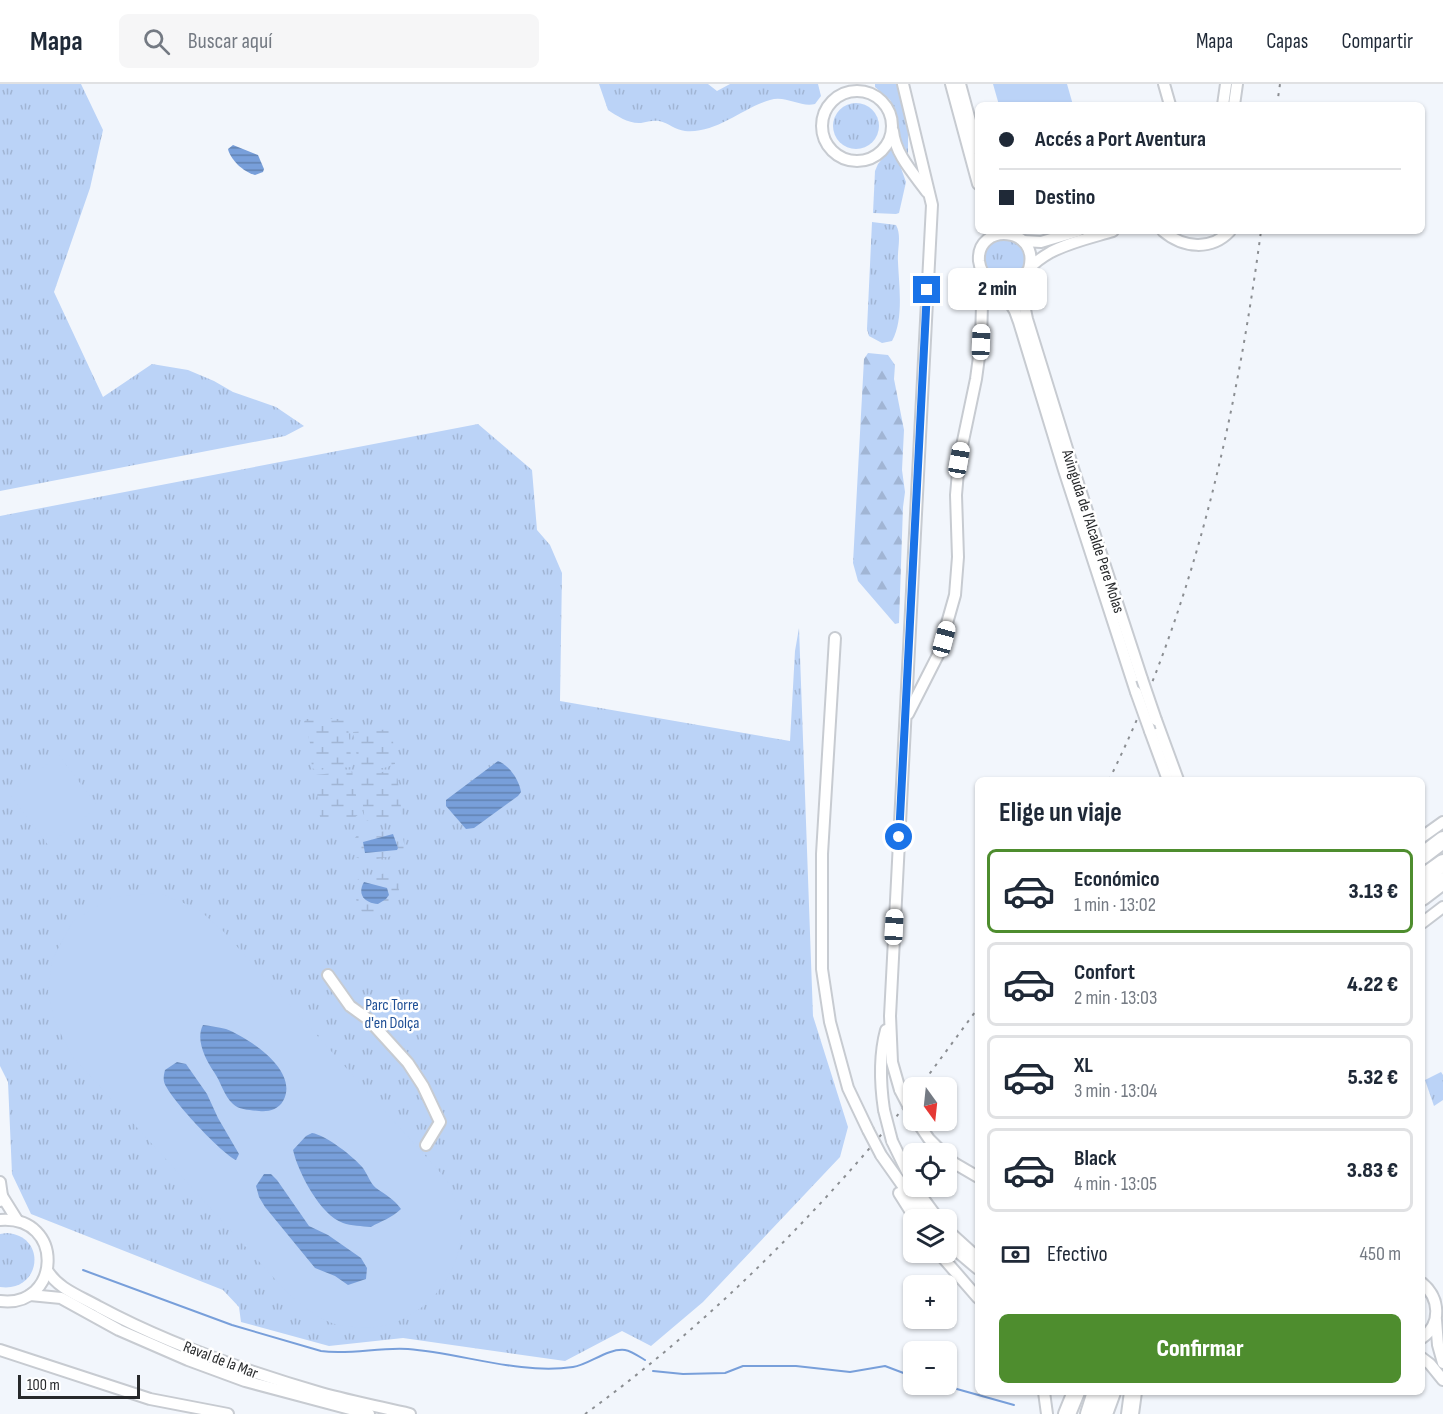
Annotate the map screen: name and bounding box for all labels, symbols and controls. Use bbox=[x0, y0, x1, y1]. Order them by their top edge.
search box bbox=[119, 14, 539, 68]
text: Mapa bbox=[30, 25, 83, 58]
icon: search bbox=[140, 25, 173, 58]
text: Buscar aquí bbox=[188, 28, 272, 55]
text: Mapa bbox=[1196, 29, 1233, 54]
text: Capas bbox=[1266, 29, 1308, 54]
text: Compartir bbox=[1341, 29, 1413, 54]
text: Accés a Port Aventura bbox=[1035, 126, 1206, 153]
text: Destino bbox=[1035, 184, 1095, 211]
callout: 2 min bbox=[948, 269, 1047, 311]
route end bbox=[913, 276, 940, 303]
text: 2 min bbox=[978, 277, 1017, 301]
car bbox=[971, 324, 991, 360]
car bbox=[947, 441, 971, 479]
street label: Avinguda de l'Alcalde Pere Molas bbox=[1057, 446, 1128, 616]
car bbox=[931, 619, 957, 659]
text: Elige un viaje bbox=[999, 797, 1122, 829]
route start bbox=[885, 823, 912, 850]
icon: car bbox=[1002, 864, 1056, 918]
text: Económico bbox=[1074, 866, 1160, 893]
text: 3.13 € bbox=[1348, 878, 1398, 905]
text: 1 min · 13:02 bbox=[1074, 893, 1156, 917]
car bbox=[884, 909, 904, 945]
icon: car bbox=[1002, 957, 1056, 1011]
text: Confort bbox=[1074, 959, 1135, 986]
text: 4.22 € bbox=[1347, 971, 1398, 998]
text: 2 min · 13:03 bbox=[1074, 986, 1157, 1010]
park label: Parc Torre d'en Dolça bbox=[365, 996, 419, 1033]
icon: car bbox=[1002, 1050, 1056, 1104]
text: XL bbox=[1074, 1052, 1093, 1079]
text: 5.32 € bbox=[1348, 1064, 1398, 1091]
north arrow bbox=[903, 1077, 957, 1131]
map controls bbox=[903, 1077, 957, 1395]
text: 3 min · 13:04 bbox=[1074, 1079, 1157, 1103]
button: locate bbox=[903, 1143, 957, 1197]
icon: car bbox=[1002, 1143, 1056, 1197]
text: Black bbox=[1074, 1145, 1116, 1172]
text: 3.83 € bbox=[1347, 1157, 1398, 1184]
text: 4 min · 13:05 bbox=[1074, 1172, 1157, 1196]
button: layers bbox=[903, 1209, 957, 1263]
icon: cash bbox=[999, 1238, 1032, 1271]
text: Efectivo bbox=[1047, 1241, 1108, 1268]
text: 450 m bbox=[1360, 1242, 1401, 1266]
button: + bbox=[903, 1275, 957, 1329]
button: Confirmar bbox=[999, 1314, 1401, 1383]
street label: Raval de la Mar bbox=[180, 1337, 261, 1383]
button: − bbox=[903, 1341, 957, 1395]
scale bar bbox=[18, 1372, 140, 1400]
text: 100 m bbox=[27, 1376, 60, 1395]

